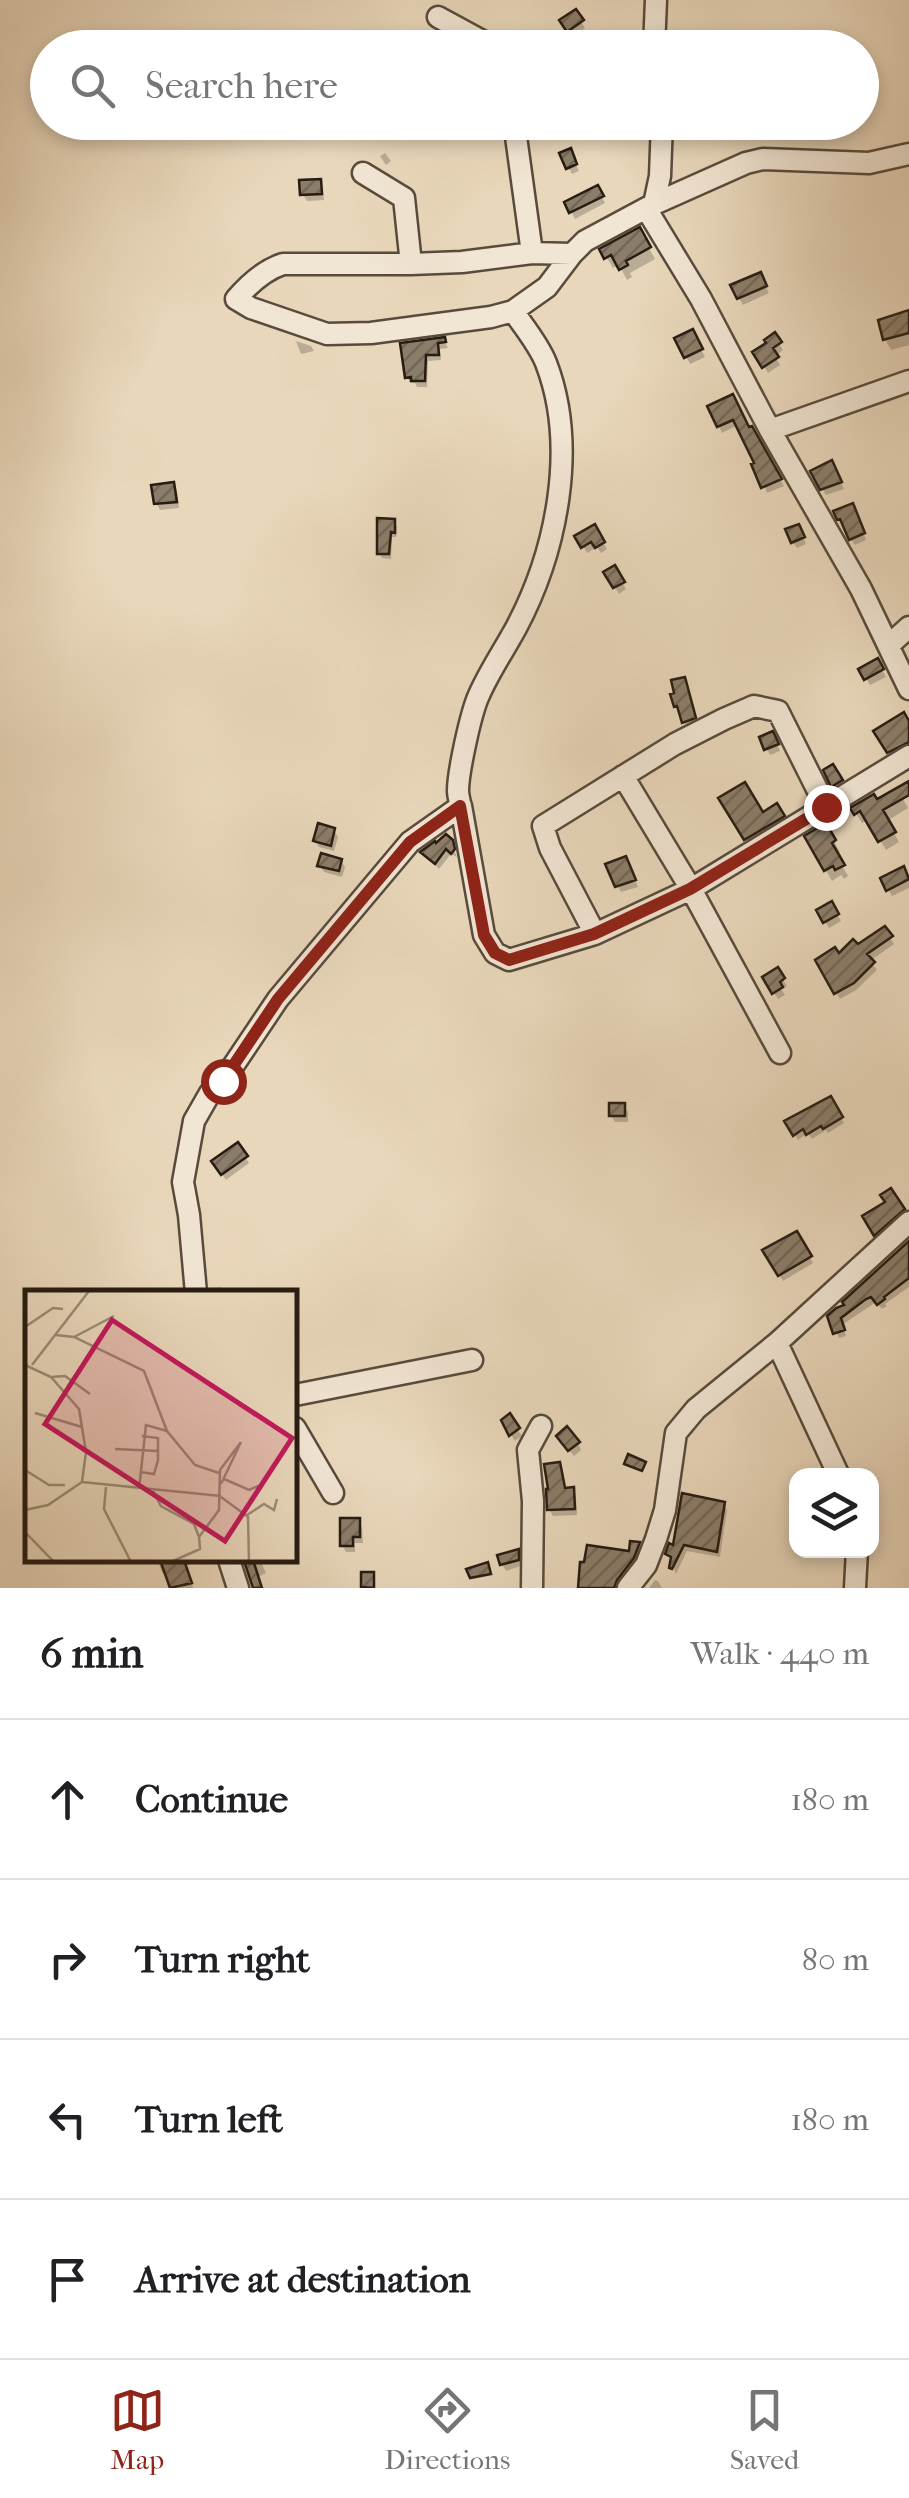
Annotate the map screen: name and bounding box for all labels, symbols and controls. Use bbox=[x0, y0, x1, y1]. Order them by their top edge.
search box bbox=[30, 30, 879, 140]
icon: search bbox=[65, 58, 120, 113]
text: Search here bbox=[145, 63, 338, 108]
route end bbox=[804, 785, 850, 831]
route start bbox=[201, 1059, 247, 1105]
inset map bbox=[25, 1290, 298, 1563]
map controls bbox=[789, 1468, 879, 1558]
button: layers bbox=[789, 1468, 879, 1558]
text: 6 min bbox=[40, 1629, 143, 1678]
text: Walk · 440 m bbox=[690, 1635, 869, 1672]
icon: ahead bbox=[40, 1772, 95, 1827]
text: Continue bbox=[135, 1777, 288, 1822]
text: 180 m bbox=[790, 1781, 869, 1818]
icon: right bbox=[40, 1932, 95, 1987]
text: Turn right bbox=[135, 1937, 310, 1982]
text: 80 m bbox=[802, 1941, 869, 1978]
icon: left bbox=[40, 2092, 95, 2147]
text: Turn left bbox=[135, 2097, 283, 2142]
text: 180 m bbox=[790, 2101, 869, 2138]
icon: arrive bbox=[40, 2252, 95, 2307]
text: Arrive at destination bbox=[135, 2257, 471, 2302]
tab: Map bbox=[110, 2383, 165, 2476]
tab: Directions bbox=[384, 2383, 510, 2476]
tab: Saved bbox=[730, 2383, 799, 2476]

